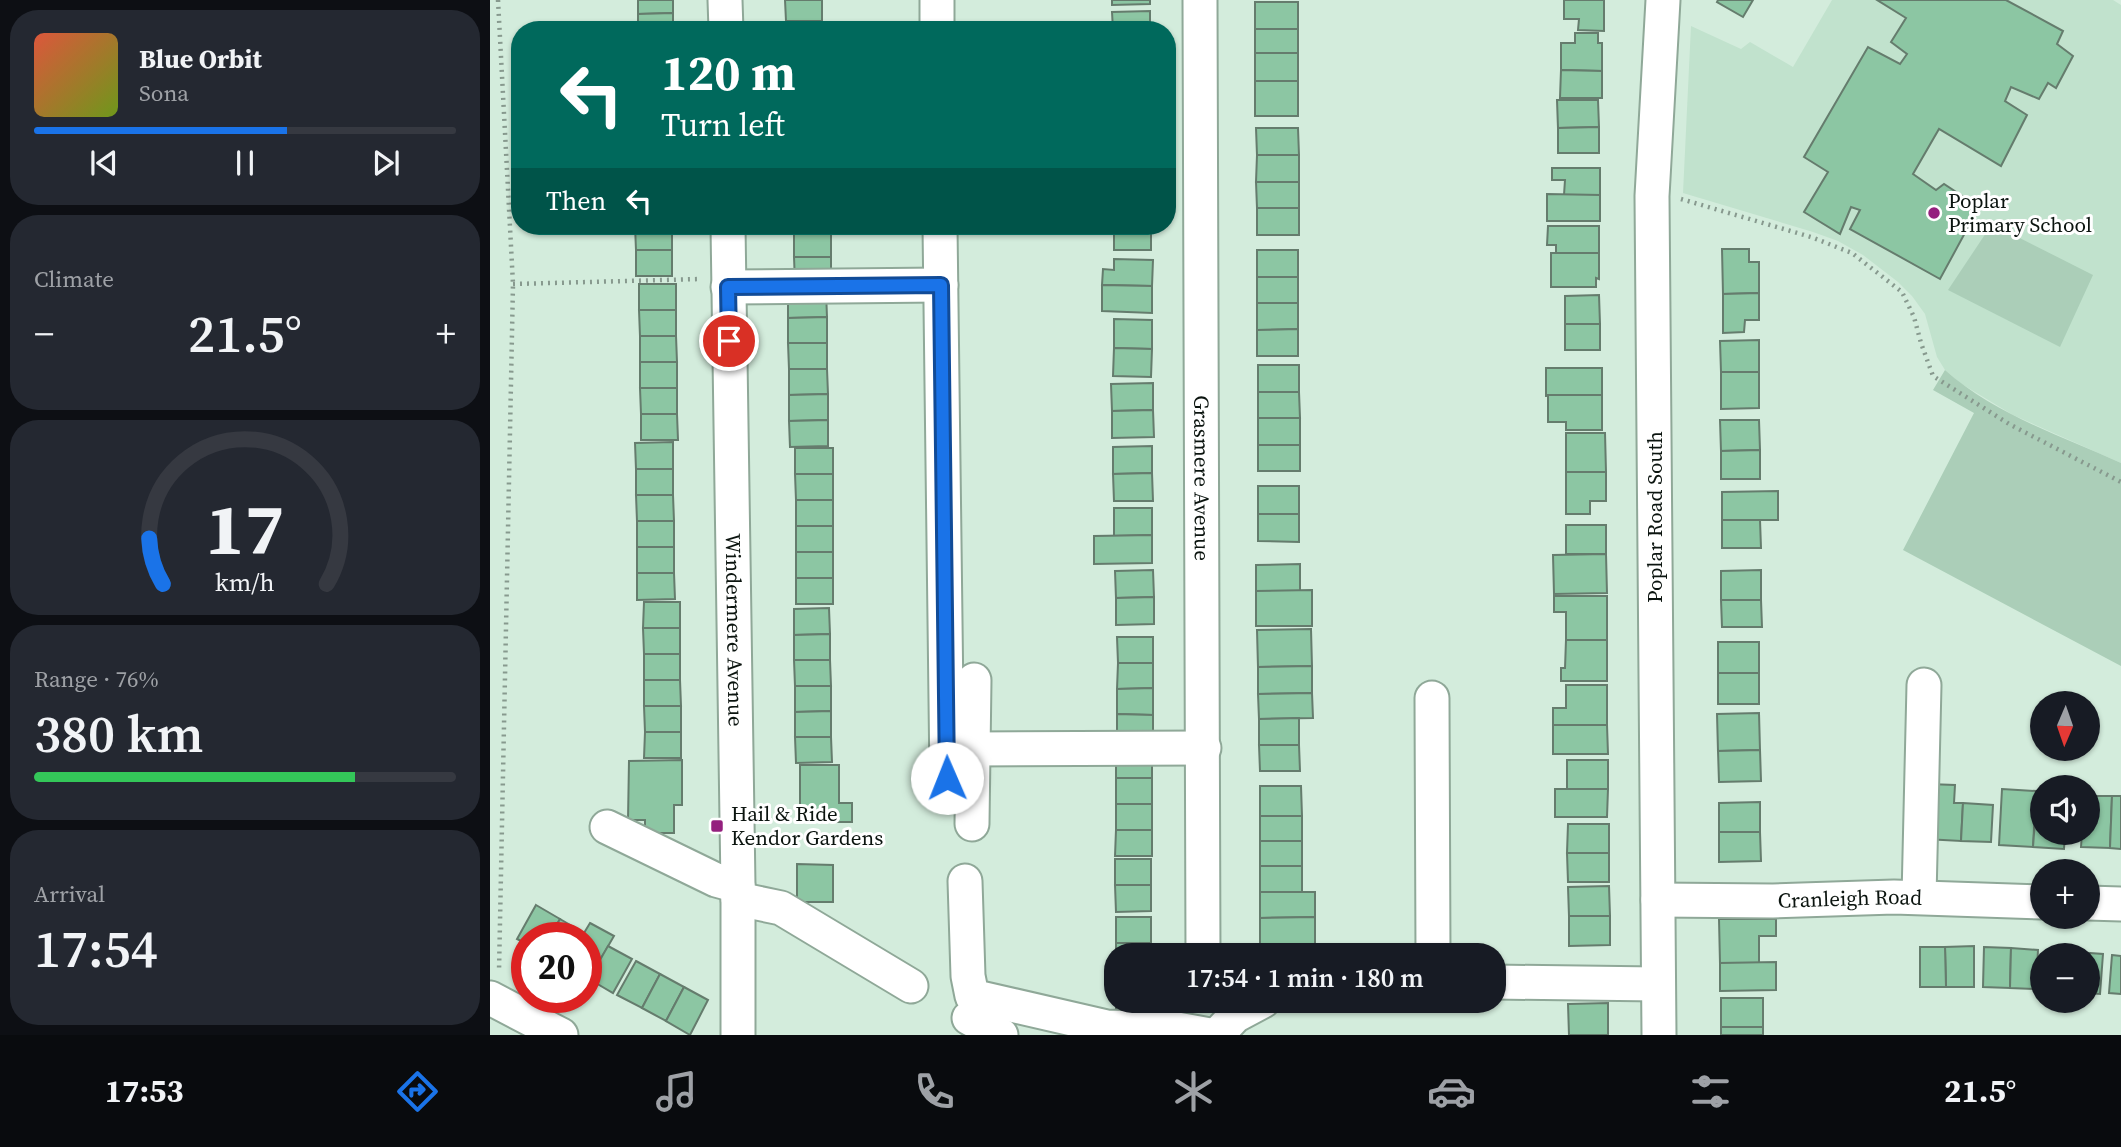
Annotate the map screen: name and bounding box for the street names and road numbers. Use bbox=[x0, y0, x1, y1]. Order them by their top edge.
street label: Grasmere Avenue bbox=[1187, 395, 1217, 561]
street label: Poplar Road South bbox=[1640, 431, 1669, 603]
street label: Windermere Avenue bbox=[719, 533, 751, 727]
street label: Cranleigh Road bbox=[1777, 882, 1923, 915]

